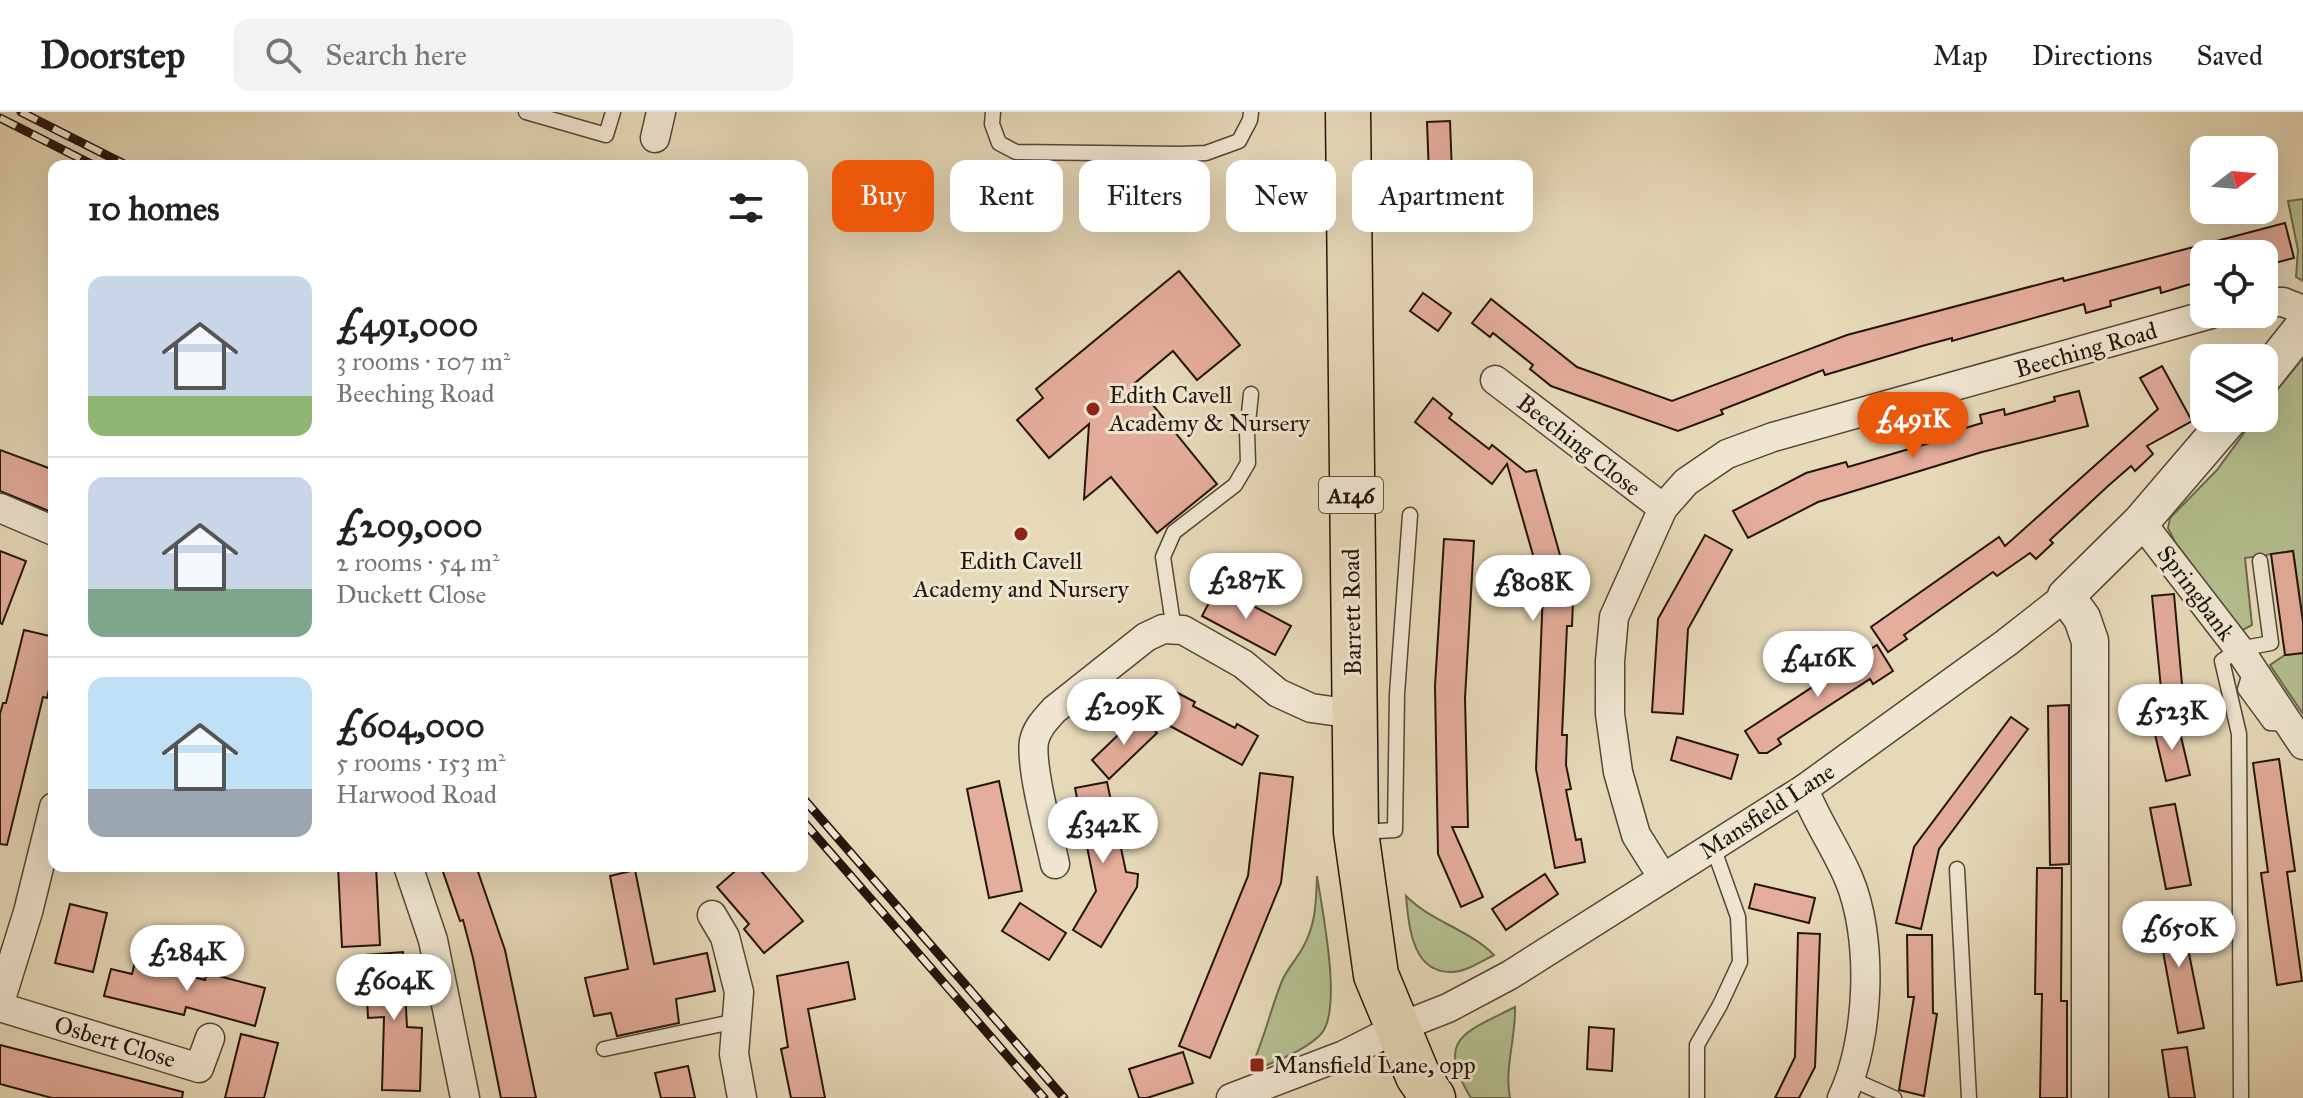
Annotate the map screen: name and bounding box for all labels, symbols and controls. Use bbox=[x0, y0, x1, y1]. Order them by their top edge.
search box bbox=[233, 19, 793, 91]
text: Doorstep bbox=[40, 32, 185, 78]
icon: search bbox=[261, 33, 305, 77]
text: Search here bbox=[325, 37, 467, 73]
text: Map bbox=[1933, 38, 1988, 73]
text: Directions bbox=[2032, 38, 2153, 73]
text: Saved bbox=[2197, 38, 2263, 73]
north arrow bbox=[2190, 136, 2278, 224]
map controls bbox=[2190, 136, 2278, 432]
chip: Buy bbox=[832, 160, 934, 232]
chip: Rent bbox=[950, 160, 1063, 232]
chip: Filters bbox=[1079, 160, 1210, 232]
chip: New bbox=[1226, 160, 1336, 232]
chip: Apartment bbox=[1352, 160, 1533, 232]
icon: filters bbox=[724, 186, 768, 230]
text: 10 homes bbox=[88, 188, 219, 229]
button: locate bbox=[2190, 240, 2278, 328]
text: £491,000 bbox=[336, 304, 478, 345]
icon: home bbox=[152, 308, 248, 404]
street label: Beeching Road bbox=[2011, 315, 2161, 385]
button: layers bbox=[2190, 344, 2278, 432]
text: 3 rooms · 107 m² bbox=[336, 345, 511, 377]
text: Beeching Road bbox=[336, 377, 495, 409]
place label: Edith Cavell Academy & Nursery bbox=[1108, 380, 1310, 438]
street label: Beeching Close bbox=[1511, 387, 1647, 503]
pin: £491K bbox=[1857, 392, 1969, 460]
marker: Edith Cavell Academy & Nursery bbox=[1084, 400, 1102, 418]
text: £491K bbox=[1875, 402, 1951, 434]
road number: A146 bbox=[1319, 477, 1383, 513]
text: £209,000 bbox=[336, 505, 483, 546]
icon: home bbox=[152, 509, 248, 605]
marker: Edith Cavell Academy and Nursery bbox=[1012, 525, 1030, 543]
street label: Springbank bbox=[2150, 539, 2242, 647]
text: 2 rooms · 54 m² bbox=[336, 546, 500, 578]
place label: Edith Cavell Academy and Nursery bbox=[912, 546, 1130, 604]
street label: Barrett Road bbox=[1336, 548, 1368, 676]
pin: £287K bbox=[1190, 553, 1302, 621]
pin: £808K bbox=[1477, 555, 1589, 623]
text: £287K bbox=[1207, 563, 1285, 595]
text: £808K bbox=[1493, 565, 1573, 597]
text: Duckett Close bbox=[336, 578, 486, 610]
pin: £416K bbox=[1762, 631, 1874, 699]
text: £416K bbox=[1781, 641, 1855, 673]
pin: £209K bbox=[1068, 679, 1180, 747]
pin: £523K bbox=[2116, 684, 2228, 752]
text: £209K bbox=[1085, 689, 1163, 721]
text: £523K bbox=[2136, 694, 2208, 726]
text: £604,000 bbox=[336, 705, 485, 746]
icon: home bbox=[152, 709, 248, 805]
text: 5 rooms · 153 m² bbox=[336, 746, 506, 778]
street label: Mansfield Lane bbox=[1694, 756, 1840, 866]
text: Harwood Road bbox=[336, 778, 497, 810]
pin: £342K bbox=[1047, 797, 1159, 865]
text: £342K bbox=[1066, 807, 1140, 839]
pin: £650K bbox=[2123, 901, 2235, 969]
text: £650K bbox=[2140, 911, 2218, 943]
pin: £284K bbox=[131, 925, 243, 993]
text: £284K bbox=[148, 935, 226, 967]
pin: £604K bbox=[338, 954, 450, 1022]
text: £604K bbox=[354, 964, 434, 996]
street label: Osbert Close bbox=[51, 1009, 179, 1075]
place label: Mansfield Lane, opp bbox=[1273, 1050, 1476, 1080]
marker: Mansfield Lane, opp bbox=[1248, 1056, 1266, 1074]

